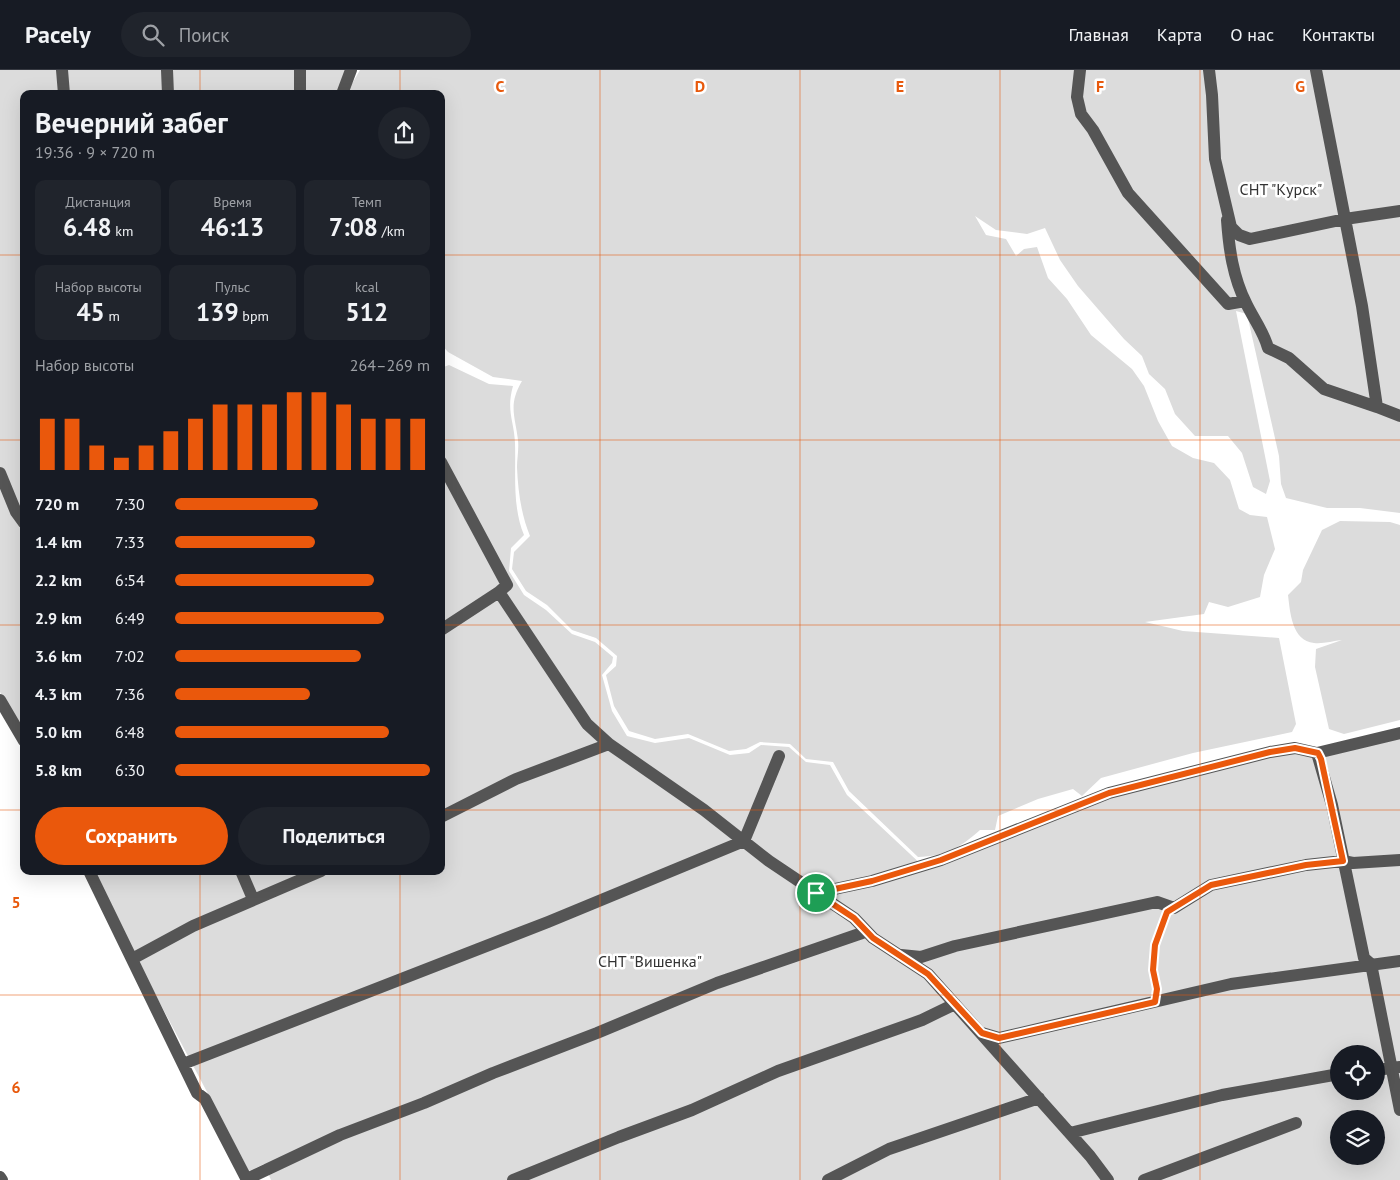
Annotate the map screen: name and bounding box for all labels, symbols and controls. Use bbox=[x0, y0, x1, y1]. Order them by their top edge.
search box bbox=[121, 12, 471, 57]
text: Pacely bbox=[25, 19, 91, 50]
icon: search bbox=[139, 21, 167, 49]
text: Поиск bbox=[179, 23, 229, 47]
text: Главная bbox=[1068, 23, 1129, 46]
text: Карта bbox=[1157, 23, 1202, 46]
text: О нас bbox=[1230, 23, 1274, 46]
text: Контакты bbox=[1302, 23, 1375, 46]
text: C bbox=[496, 76, 505, 96]
text: D bbox=[695, 76, 705, 96]
text: E bbox=[896, 76, 904, 96]
text: F bbox=[1096, 76, 1104, 96]
text: G bbox=[1295, 76, 1305, 96]
text: Вечерний забег bbox=[35, 104, 228, 141]
button: share bbox=[378, 107, 430, 159]
text: 19:36 · 9 × 720 m bbox=[35, 142, 155, 162]
park label: СНТ "Курск" bbox=[1240, 179, 1322, 199]
text: Дистанция bbox=[66, 193, 131, 211]
text: Время bbox=[213, 193, 252, 211]
text: Темп bbox=[352, 193, 382, 211]
text: 6.48 bbox=[63, 211, 112, 243]
text: 46:13 bbox=[201, 211, 264, 243]
text: 7:08 bbox=[329, 211, 378, 243]
text: km bbox=[112, 222, 133, 240]
text: /km bbox=[378, 222, 405, 240]
text: Набор высоты bbox=[55, 278, 142, 296]
text: Пульс bbox=[215, 278, 250, 296]
text: kcal bbox=[355, 278, 379, 296]
text: 45 bbox=[76, 296, 105, 328]
text: 139 bbox=[196, 296, 239, 328]
text: 512 bbox=[346, 296, 388, 328]
text: m bbox=[105, 307, 120, 325]
text: bpm bbox=[239, 307, 269, 325]
text: Набор высоты bbox=[35, 355, 134, 375]
text: 264–269 m bbox=[350, 355, 430, 375]
text: 720 m bbox=[35, 494, 79, 514]
text: 7:30 bbox=[115, 494, 145, 514]
text: 1.4 km bbox=[35, 532, 82, 552]
text: 7:33 bbox=[115, 532, 145, 552]
text: 2.2 km bbox=[35, 570, 82, 590]
text: 6:54 bbox=[115, 570, 145, 590]
text: 2.9 km bbox=[35, 608, 82, 628]
text: 6:49 bbox=[115, 608, 145, 628]
text: 3.6 km bbox=[35, 646, 82, 666]
text: 7:02 bbox=[115, 646, 145, 666]
text: 4.3 km bbox=[35, 684, 82, 704]
text: 7:36 bbox=[115, 684, 145, 704]
text: 5.0 km bbox=[35, 722, 82, 742]
text: 6:48 bbox=[115, 722, 145, 742]
text: 5.8 km bbox=[35, 760, 82, 780]
text: 6:30 bbox=[115, 760, 145, 780]
button: Сохранить bbox=[35, 807, 228, 865]
button: Поделиться bbox=[238, 807, 430, 865]
pin bbox=[795, 872, 837, 914]
icon: arrive bbox=[802, 879, 830, 907]
text: 5 bbox=[11, 892, 21, 912]
park label: СНТ "Вишенка" bbox=[598, 951, 702, 971]
map controls bbox=[1330, 1045, 1385, 1165]
button: locate bbox=[1330, 1045, 1385, 1100]
text: 6 bbox=[11, 1077, 21, 1097]
button: layers bbox=[1330, 1110, 1385, 1165]

